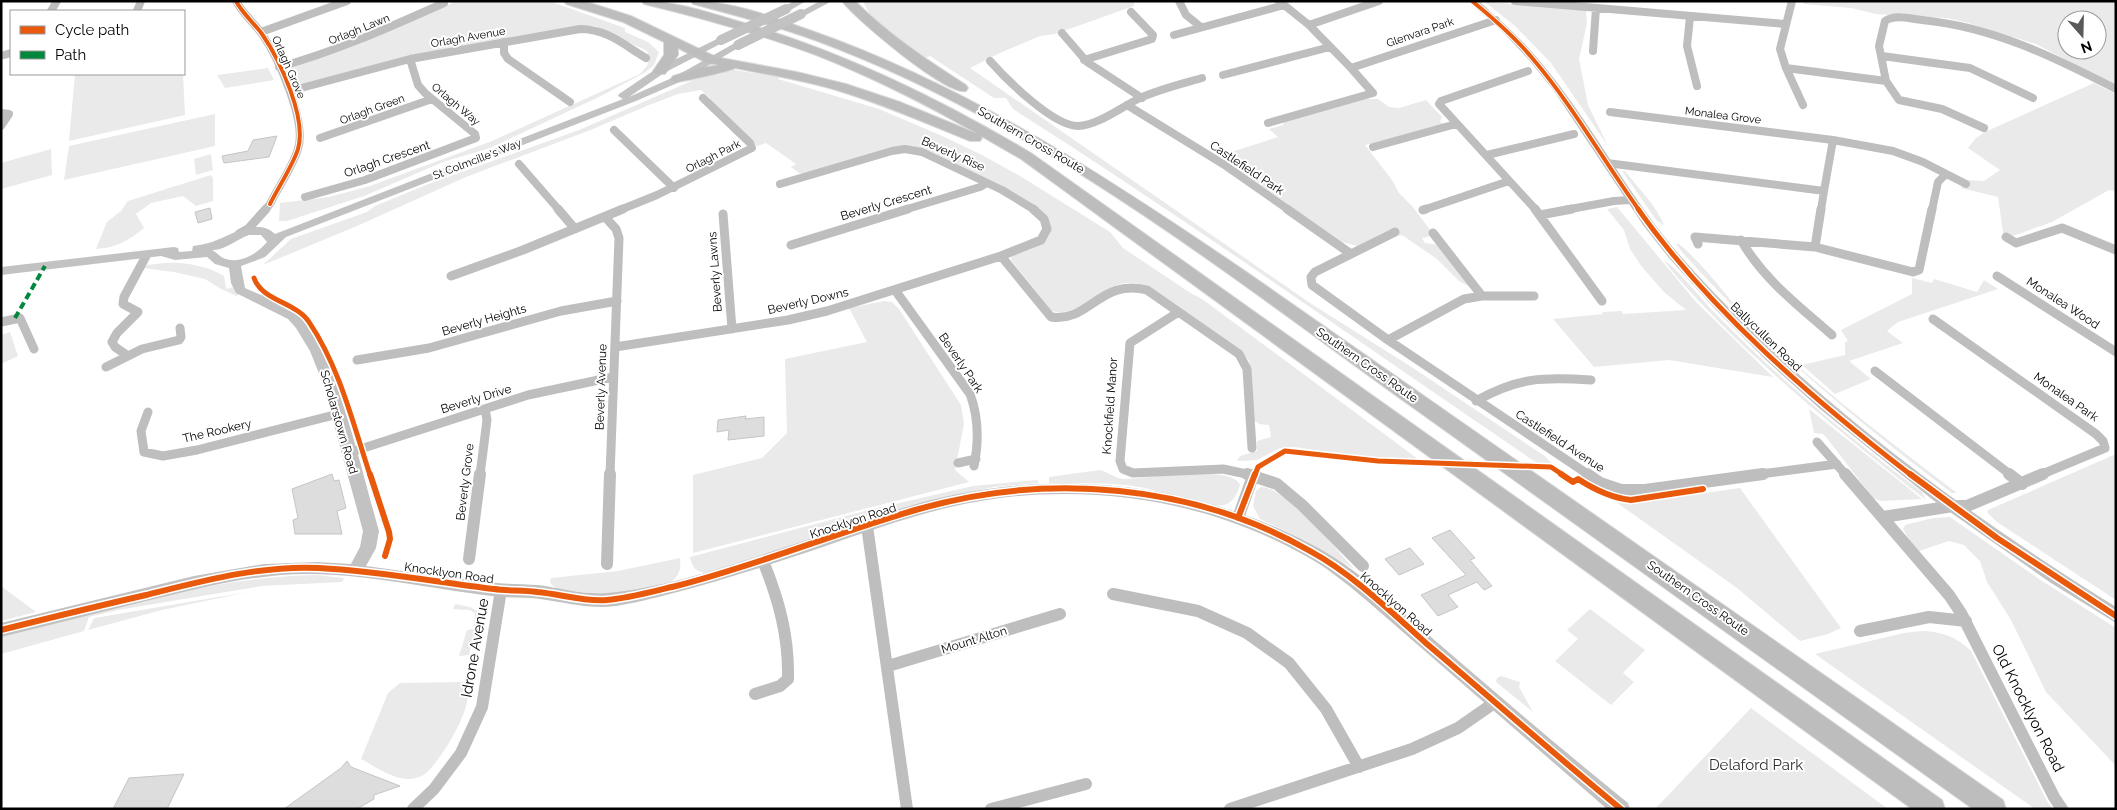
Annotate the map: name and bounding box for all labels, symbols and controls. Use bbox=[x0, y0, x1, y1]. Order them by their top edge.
legend bbox=[10, 10, 185, 75]
north arrow bbox=[2057, 10, 2107, 60]
street label: Orlagh Lawn bbox=[327, 11, 392, 48]
street label: Glenvara Park bbox=[1385, 15, 1456, 50]
text: Cycle path bbox=[55, 21, 129, 39]
street label: Orlagh Avenue bbox=[430, 24, 507, 50]
street label: Orlagh Grove bbox=[269, 34, 308, 101]
text: N bbox=[2079, 38, 2094, 57]
text: Path bbox=[55, 46, 86, 64]
street label: Orlagh Way bbox=[429, 80, 483, 128]
street label: Orlagh Green bbox=[338, 92, 406, 127]
street label: Southern Cross Route bbox=[975, 104, 1087, 176]
street label: Monalea Grove bbox=[1684, 104, 1762, 127]
street label: Beverly Rise bbox=[919, 134, 987, 174]
street label: St Colmcille's Way bbox=[431, 137, 523, 182]
street label: Orlagh Park bbox=[684, 137, 743, 176]
street label: Orlagh Crescent bbox=[342, 138, 432, 180]
street label: Castlefield Park bbox=[1207, 138, 1287, 198]
street label: Beverly Crescent bbox=[839, 183, 933, 223]
street label: Beverly Lawns bbox=[705, 231, 725, 313]
street label: Monalea Wood bbox=[2024, 274, 2102, 332]
street label: Beverly Downs bbox=[766, 285, 850, 317]
street label: Ballycullen Road bbox=[1728, 300, 1804, 374]
street label: Beverly Heights bbox=[440, 301, 528, 339]
street label: Southern Cross Route bbox=[1314, 325, 1420, 405]
street label: Beverly Park bbox=[936, 330, 986, 396]
street label: Beverly Avenue bbox=[592, 344, 610, 430]
street label: Knockfield Manor bbox=[1100, 356, 1120, 455]
street label: Scholarstown Road bbox=[317, 369, 361, 475]
street label: Monalea Park bbox=[2031, 370, 2101, 425]
street label: Beverly Drive bbox=[439, 382, 513, 416]
street label: Castlefield Avenue bbox=[1513, 407, 1607, 475]
street label: The Rookery bbox=[181, 416, 253, 446]
street label: Beverly Grove bbox=[453, 443, 477, 521]
street label: Knocklyon Road bbox=[808, 500, 898, 542]
street label: Southern Cross Route bbox=[1645, 558, 1751, 638]
street label: Knocklyon Road bbox=[403, 560, 495, 586]
street label: Knocklyon Road bbox=[1357, 569, 1435, 639]
street label: Idrone Avenue bbox=[457, 597, 493, 699]
street label: Mount Alton bbox=[940, 623, 1008, 657]
street label: Old Knocklyon Road bbox=[1988, 641, 2068, 775]
park label: Delaford Park bbox=[1709, 756, 1803, 774]

